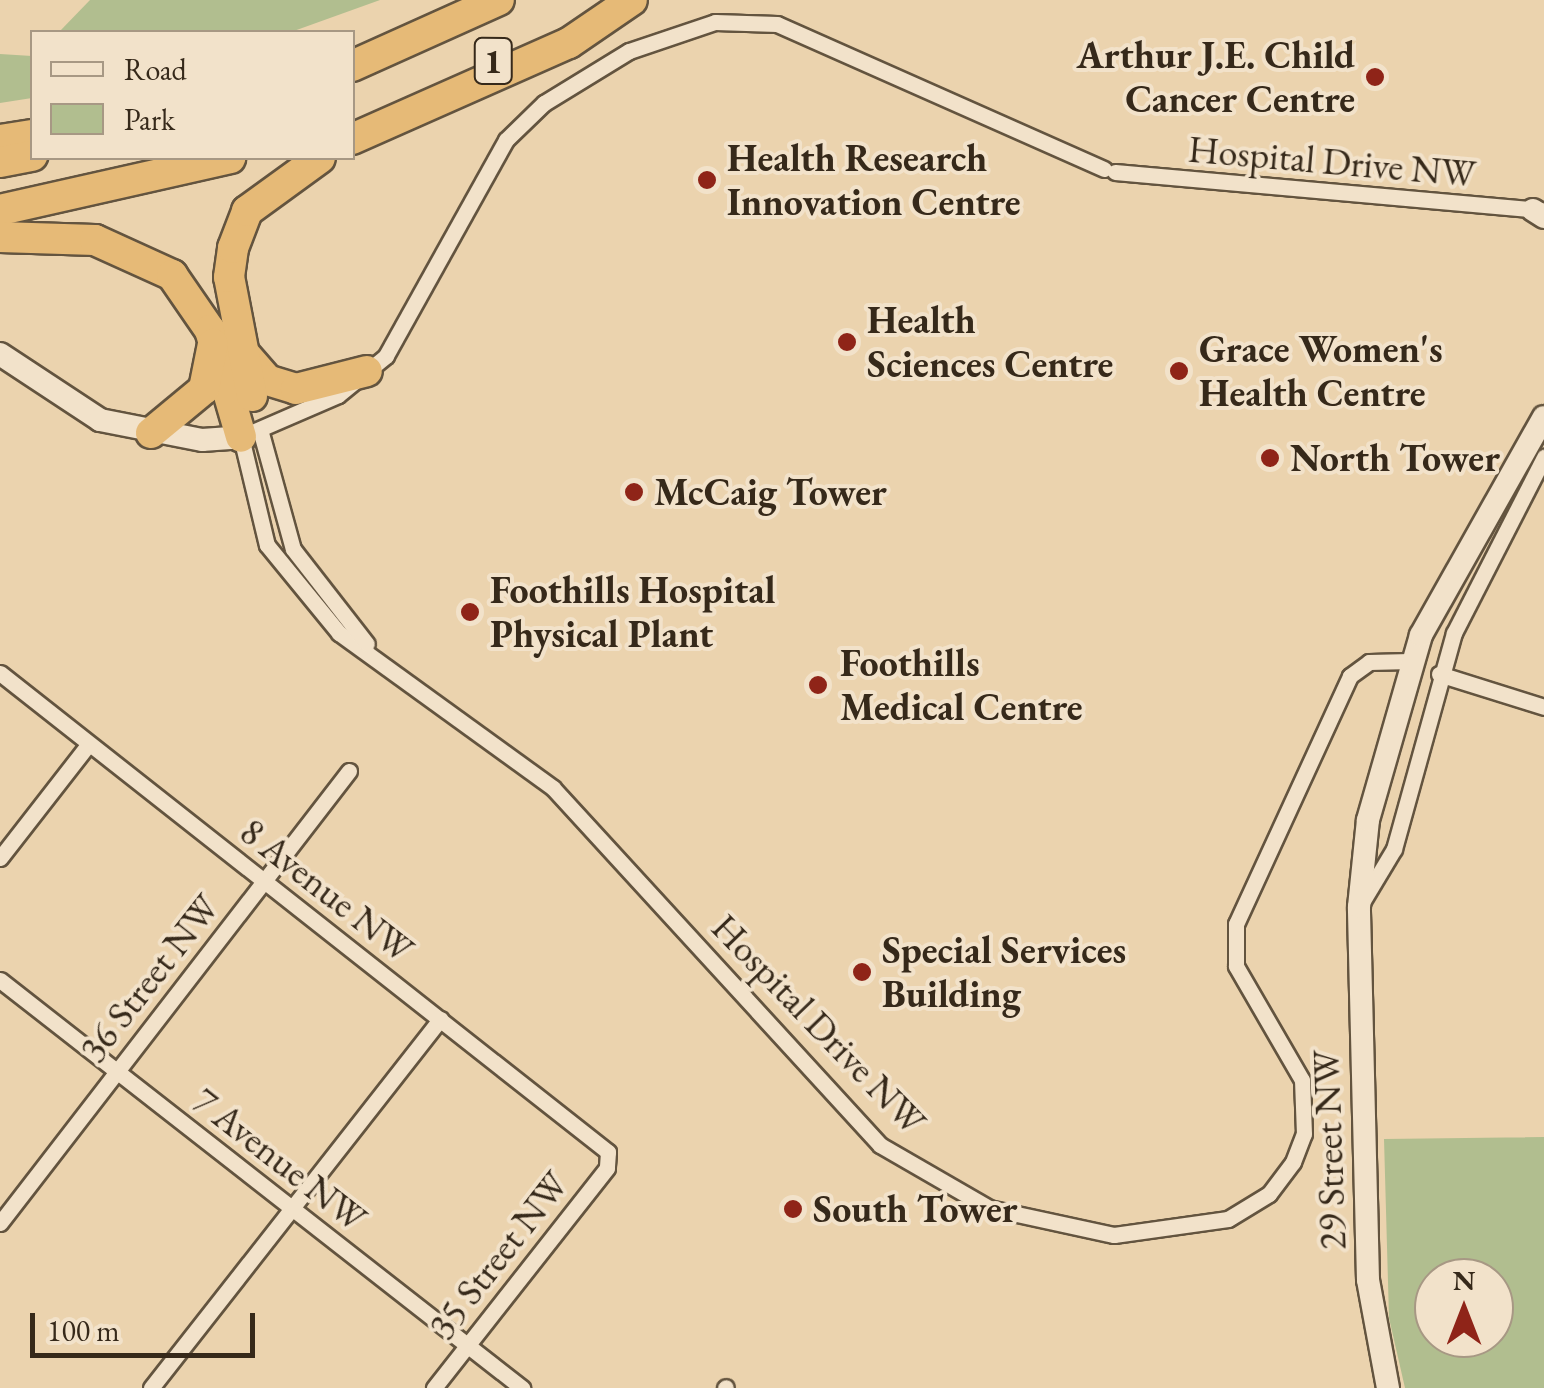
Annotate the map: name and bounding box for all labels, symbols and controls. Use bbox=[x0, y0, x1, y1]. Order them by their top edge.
legend bbox=[30, 30, 355, 160]
road number: 1 bbox=[473, 31, 513, 91]
place label: Arthur J.E. Child Cancer Centre bbox=[1076, 32, 1355, 121]
text: Road bbox=[124, 50, 187, 89]
marker: Arthur J.E. Child Cancer Centre bbox=[1364, 66, 1386, 88]
text: Park bbox=[124, 100, 175, 139]
street label: Hospital Drive NW bbox=[1186, 126, 1478, 196]
place label: Health Research Innovation Centre bbox=[727, 135, 1021, 224]
marker: Health Research Innovation Centre bbox=[696, 169, 718, 191]
place label: Health Sciences Centre bbox=[867, 297, 1113, 386]
place label: Grace Women's Health Centre bbox=[1199, 326, 1443, 416]
marker: Health Sciences Centre bbox=[836, 331, 858, 353]
marker: Grace Women's Health Centre bbox=[1168, 360, 1190, 382]
place label: North Tower bbox=[1290, 435, 1500, 481]
marker: North Tower bbox=[1259, 447, 1281, 469]
place label: McCaig Tower bbox=[654, 469, 887, 515]
marker: McCaig Tower bbox=[623, 481, 645, 503]
place label: Foothills Hospital Physical Plant bbox=[490, 567, 776, 656]
marker: Foothills Hospital Physical Plant bbox=[459, 601, 481, 623]
place label: Foothills Medical Centre bbox=[840, 640, 1083, 729]
marker: Foothills Medical Centre bbox=[805, 672, 831, 698]
street label: 8 Avenue NW bbox=[231, 808, 423, 972]
street label: 36 Street NW bbox=[69, 885, 229, 1071]
street label: Hospital Drive NW bbox=[702, 904, 936, 1144]
place label: Special Services Building bbox=[882, 927, 1126, 1016]
marker: Special Services Building bbox=[851, 961, 873, 983]
street label: 29 Street NW bbox=[1303, 1049, 1355, 1251]
street label: 7 Avenue NW bbox=[184, 1077, 376, 1241]
street label: 35 Street NW bbox=[418, 1162, 578, 1348]
place label: South Tower bbox=[813, 1186, 1018, 1232]
marker: South Tower bbox=[782, 1198, 804, 1220]
north arrow bbox=[1414, 1258, 1514, 1358]
text: N bbox=[1453, 1262, 1475, 1298]
scale bar bbox=[35, 1293, 260, 1355]
text: 100 m bbox=[47, 1311, 120, 1350]

